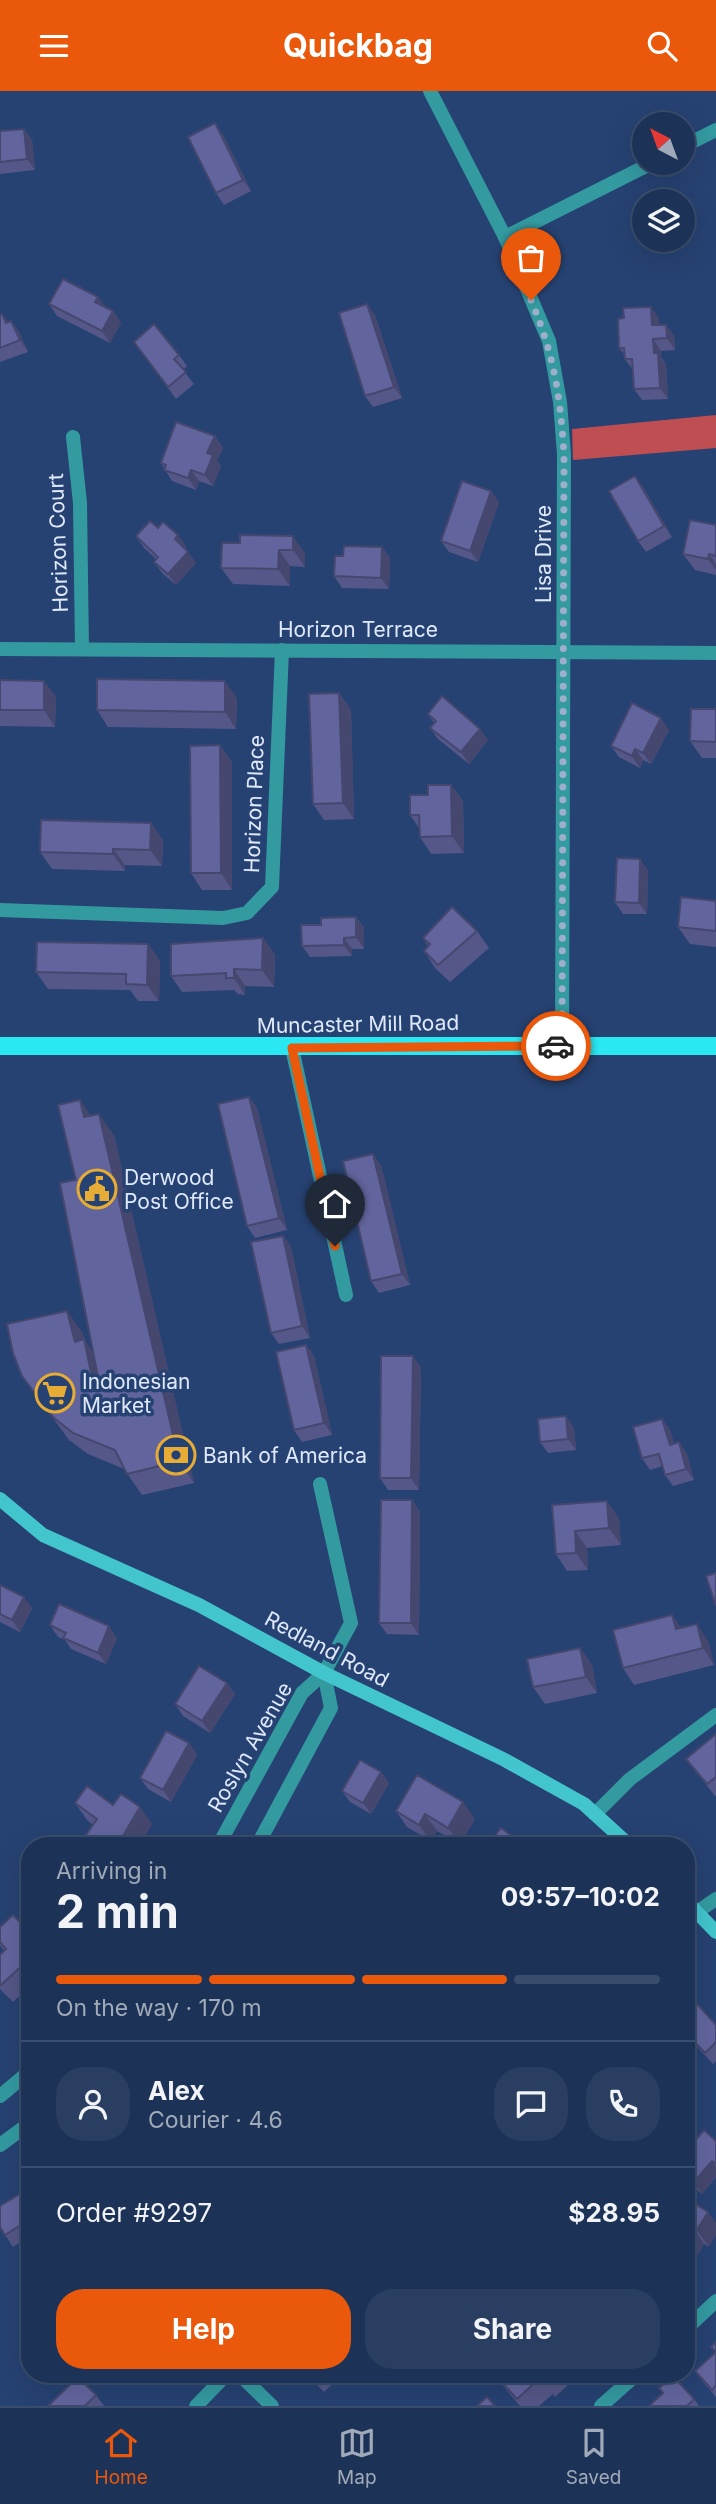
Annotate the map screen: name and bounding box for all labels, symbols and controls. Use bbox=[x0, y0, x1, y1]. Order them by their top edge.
text: Quickbag bbox=[283, 26, 433, 65]
icon: menu bbox=[35, 27, 73, 65]
icon: search bbox=[643, 27, 681, 65]
north arrow bbox=[632, 112, 695, 175]
map controls bbox=[632, 112, 695, 252]
button: layers bbox=[632, 189, 695, 252]
pin bbox=[501, 228, 561, 300]
icon: bag bbox=[512, 239, 550, 277]
street label: Horizon Court bbox=[43, 473, 73, 613]
street label: Lisa Drive bbox=[531, 505, 556, 603]
street label: Horizon Terrace bbox=[278, 617, 438, 642]
street label: Horizon Place bbox=[239, 734, 269, 874]
street label: Muncaster Mill Road bbox=[257, 1010, 459, 1038]
courier bbox=[521, 1011, 591, 1081]
icon: car bbox=[537, 1027, 575, 1065]
place label: Derwood Post Office bbox=[124, 1165, 234, 1214]
public building icon: Derwood Post Office bbox=[76, 1168, 118, 1210]
pin bbox=[305, 1174, 365, 1246]
icon: home bbox=[316, 1185, 354, 1223]
place label: Indonesian Market bbox=[82, 1369, 191, 1418]
supermarket icon: Indonesian Market bbox=[34, 1372, 76, 1414]
bank icon: Bank of America bbox=[155, 1434, 197, 1476]
place label: Bank of America bbox=[203, 1443, 367, 1468]
street label: Redland Road bbox=[261, 1606, 393, 1692]
street label: Roslyn Avenue bbox=[203, 1678, 297, 1816]
text: Arriving in bbox=[56, 1857, 167, 1885]
text: 09:57–10:02 bbox=[501, 1881, 660, 1912]
text: 2 min bbox=[56, 1883, 179, 1939]
text: On the way · 170 m bbox=[56, 1994, 262, 2022]
button: person bbox=[56, 2067, 130, 2141]
button: chat bbox=[494, 2067, 568, 2141]
button: phone bbox=[586, 2067, 660, 2141]
text: Alex bbox=[148, 2075, 205, 2106]
text: Courier · 4.6 bbox=[148, 2106, 283, 2134]
text: Order #9297 bbox=[56, 2197, 212, 2228]
text: $28.95 bbox=[568, 2197, 660, 2228]
button: Help bbox=[56, 2289, 351, 2369]
button: Share bbox=[365, 2289, 660, 2369]
tab: Home bbox=[95, 2424, 148, 2489]
tab: Map bbox=[337, 2424, 377, 2489]
tab: Saved bbox=[566, 2424, 621, 2489]

